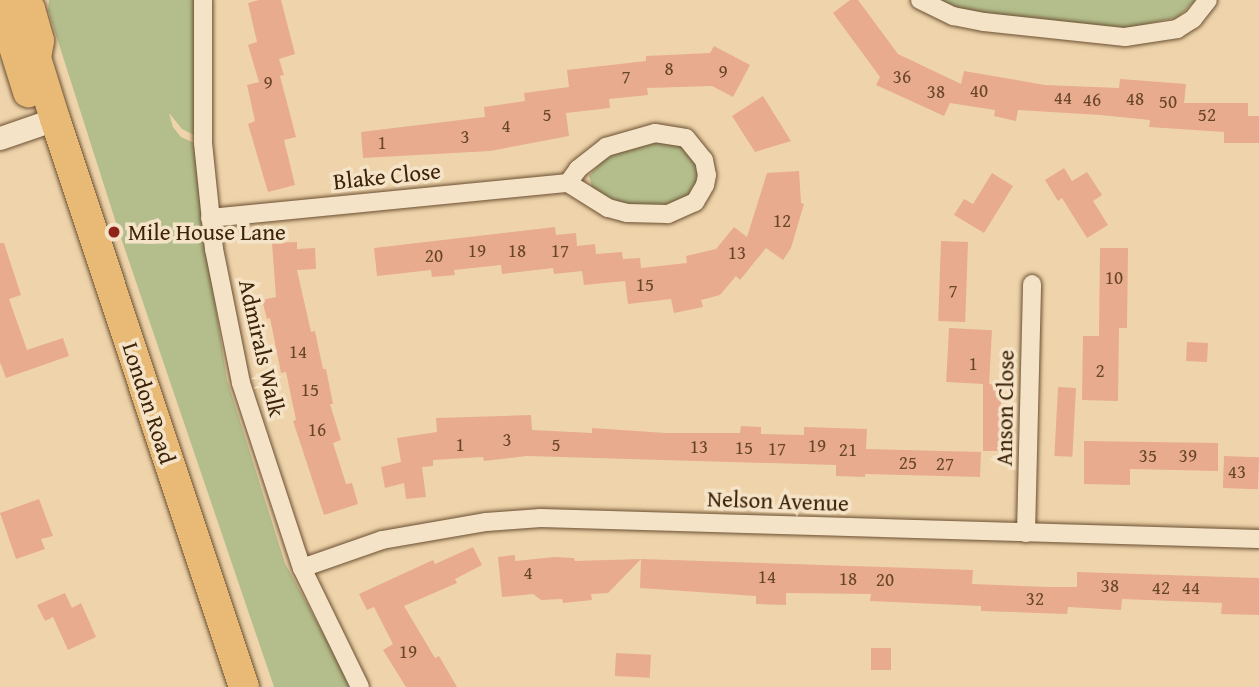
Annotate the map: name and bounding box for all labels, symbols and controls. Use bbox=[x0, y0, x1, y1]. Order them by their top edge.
house number: 8 bbox=[664, 58, 674, 80]
house number: 9 bbox=[718, 61, 728, 83]
house number: 7 bbox=[621, 66, 631, 88]
house number: 36 bbox=[893, 66, 911, 88]
house number: 9 bbox=[263, 72, 273, 94]
house number: 40 bbox=[970, 80, 988, 102]
house number: 38 bbox=[927, 81, 945, 103]
house number: 44 bbox=[1054, 87, 1072, 109]
house number: 48 bbox=[1126, 88, 1144, 110]
house number: 46 bbox=[1083, 89, 1101, 111]
house number: 50 bbox=[1159, 91, 1177, 113]
house number: 5 bbox=[542, 104, 552, 126]
house number: 52 bbox=[1198, 104, 1216, 126]
house number: 4 bbox=[501, 115, 511, 137]
house number: 3 bbox=[460, 126, 470, 148]
house number: 1 bbox=[377, 132, 387, 154]
street label: Blake Close bbox=[332, 157, 442, 195]
house number: 12 bbox=[773, 210, 791, 232]
place label: Mile House Lane bbox=[128, 218, 286, 246]
marker: Mile House Lane bbox=[106, 224, 122, 240]
house number: 19 bbox=[468, 240, 486, 262]
house number: 18 bbox=[508, 240, 526, 262]
house number: 17 bbox=[551, 240, 569, 262]
house number: 13 bbox=[728, 242, 746, 264]
house number: 20 bbox=[425, 245, 443, 267]
house number: 10 bbox=[1105, 267, 1123, 289]
house number: 15 bbox=[636, 274, 654, 296]
street label: Admirals Walk bbox=[233, 277, 291, 419]
house number: 7 bbox=[948, 280, 958, 302]
street label: London Road bbox=[116, 339, 182, 467]
house number: 14 bbox=[289, 341, 307, 363]
street label: Anson Close bbox=[990, 350, 1020, 466]
house number: 1 bbox=[968, 353, 978, 375]
house number: 2 bbox=[1095, 360, 1105, 382]
house number: 15 bbox=[301, 379, 319, 401]
house number: 16 bbox=[308, 419, 326, 441]
house number: 3 bbox=[502, 429, 512, 451]
house number: 1 bbox=[455, 434, 465, 456]
house number: 5 bbox=[551, 434, 561, 456]
house number: 19 bbox=[808, 435, 826, 457]
house number: 13 bbox=[690, 436, 708, 458]
house number: 15 bbox=[735, 437, 753, 459]
house number: 17 bbox=[768, 438, 786, 460]
house number: 21 bbox=[839, 439, 857, 461]
house number: 35 bbox=[1139, 445, 1157, 467]
house number: 39 bbox=[1179, 445, 1197, 467]
house number: 25 bbox=[899, 452, 917, 474]
house number: 27 bbox=[936, 453, 954, 475]
house number: 43 bbox=[1228, 461, 1246, 483]
street label: Nelson Avenue bbox=[707, 485, 849, 517]
house number: 4 bbox=[523, 562, 533, 584]
house number: 14 bbox=[758, 566, 776, 588]
house number: 18 bbox=[839, 568, 857, 590]
house number: 20 bbox=[876, 569, 894, 591]
house number: 38 bbox=[1101, 575, 1119, 597]
house number: 42 bbox=[1152, 577, 1170, 599]
house number: 44 bbox=[1182, 577, 1200, 599]
house number: 32 bbox=[1026, 588, 1044, 610]
house number: 19 bbox=[399, 641, 417, 663]

